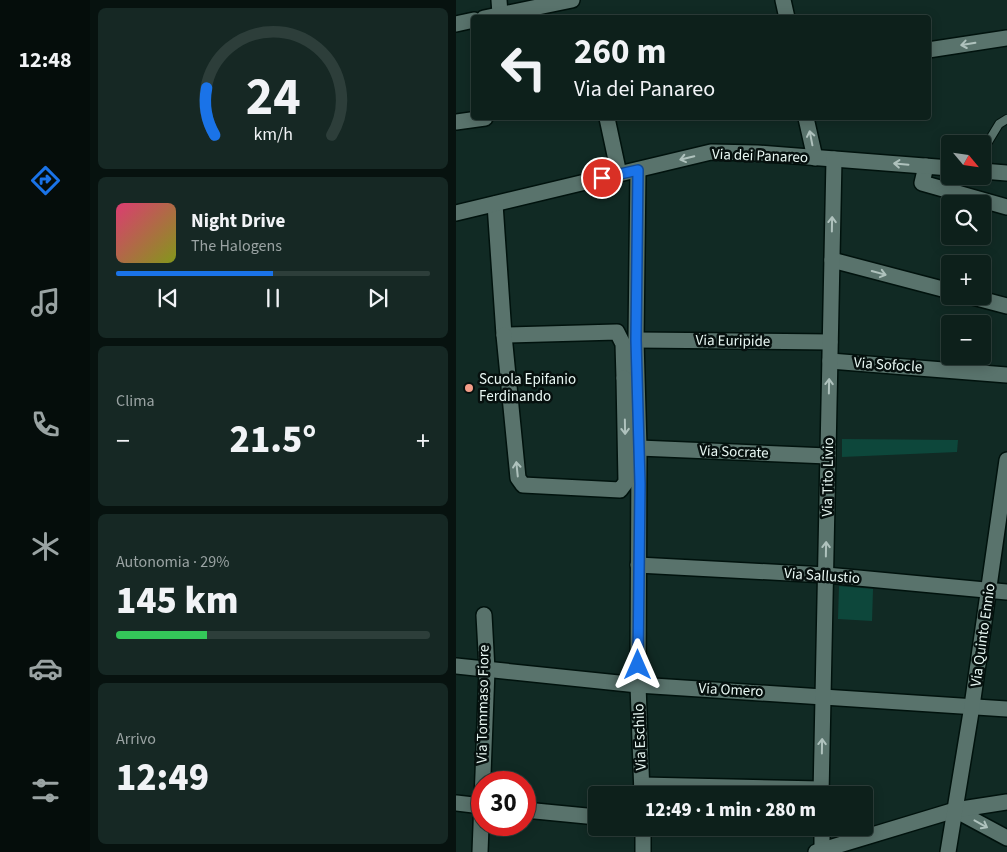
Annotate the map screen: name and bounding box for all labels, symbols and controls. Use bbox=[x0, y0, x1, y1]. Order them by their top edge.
text: 260 m bbox=[574, 27, 666, 77]
icon: left bbox=[491, 35, 556, 100]
one-way arrow bbox=[960, 39, 976, 49]
text: 12:48 bbox=[18, 44, 72, 76]
text: 24 bbox=[246, 61, 300, 135]
text: Via dei Panareo bbox=[574, 73, 715, 105]
text: km/h bbox=[253, 122, 293, 147]
one-way arrow bbox=[805, 130, 815, 146]
north arrow bbox=[941, 135, 991, 185]
map controls bbox=[941, 135, 991, 365]
street label: Via dei Panareo bbox=[712, 144, 808, 168]
one-way arrow bbox=[680, 154, 696, 163]
pin bbox=[581, 157, 623, 199]
one-way arrow bbox=[893, 159, 909, 168]
icon: directions bbox=[28, 163, 63, 198]
icon: arrive bbox=[588, 164, 616, 192]
button: search bbox=[941, 195, 991, 245]
text: Night Drive bbox=[191, 208, 285, 235]
one-way arrow bbox=[828, 216, 837, 232]
text: The Halogens bbox=[191, 235, 282, 257]
button: + bbox=[941, 255, 991, 305]
one-way arrow bbox=[870, 268, 886, 278]
icon: previous bbox=[154, 284, 182, 312]
icon: pause bbox=[259, 284, 287, 312]
icon: next bbox=[364, 284, 392, 312]
icon: music bbox=[28, 285, 63, 320]
button: − bbox=[941, 315, 991, 365]
street label: Via Euripide bbox=[695, 330, 771, 352]
street label: Via Sofocle bbox=[853, 352, 923, 378]
place label: Scuola Epifanio Ferdinando bbox=[479, 369, 576, 407]
one-way arrow bbox=[825, 379, 834, 395]
marker: Scuola Epifanio Ferdinando bbox=[463, 382, 475, 394]
text: Clima bbox=[116, 390, 154, 412]
icon: phone bbox=[28, 407, 63, 442]
text: 21.5° bbox=[230, 413, 316, 467]
one-way arrow bbox=[620, 418, 630, 435]
text: − bbox=[116, 421, 130, 461]
text: + bbox=[416, 421, 430, 461]
street label: Via Tito Livio bbox=[817, 437, 839, 517]
street label: Via Socrate bbox=[699, 440, 769, 464]
one-way arrow bbox=[513, 461, 522, 477]
icon: climate bbox=[28, 529, 63, 564]
one-way arrow bbox=[821, 541, 831, 558]
text: Autonomia · 29% bbox=[116, 551, 229, 573]
street label: Via Sallustio bbox=[783, 563, 861, 589]
text: 145 km bbox=[116, 574, 238, 628]
street label: Via Quinto Ennio bbox=[965, 582, 1001, 688]
position arrow bbox=[611, 638, 663, 690]
street label: Via Tommaso Fiore bbox=[471, 644, 495, 764]
icon: car bbox=[28, 651, 63, 686]
street label: Via Omero bbox=[698, 678, 764, 702]
street label: Via Eschilo bbox=[628, 703, 652, 771]
text: Arrivo bbox=[116, 728, 156, 750]
one-way arrow bbox=[817, 739, 827, 755]
text: 12:49 bbox=[116, 751, 209, 805]
speed limit sign: 30 bbox=[471, 771, 536, 836]
icon: filters bbox=[28, 773, 63, 808]
text: 12:49 · 1 min · 280 m bbox=[645, 797, 816, 824]
one-way arrow bbox=[973, 819, 988, 829]

